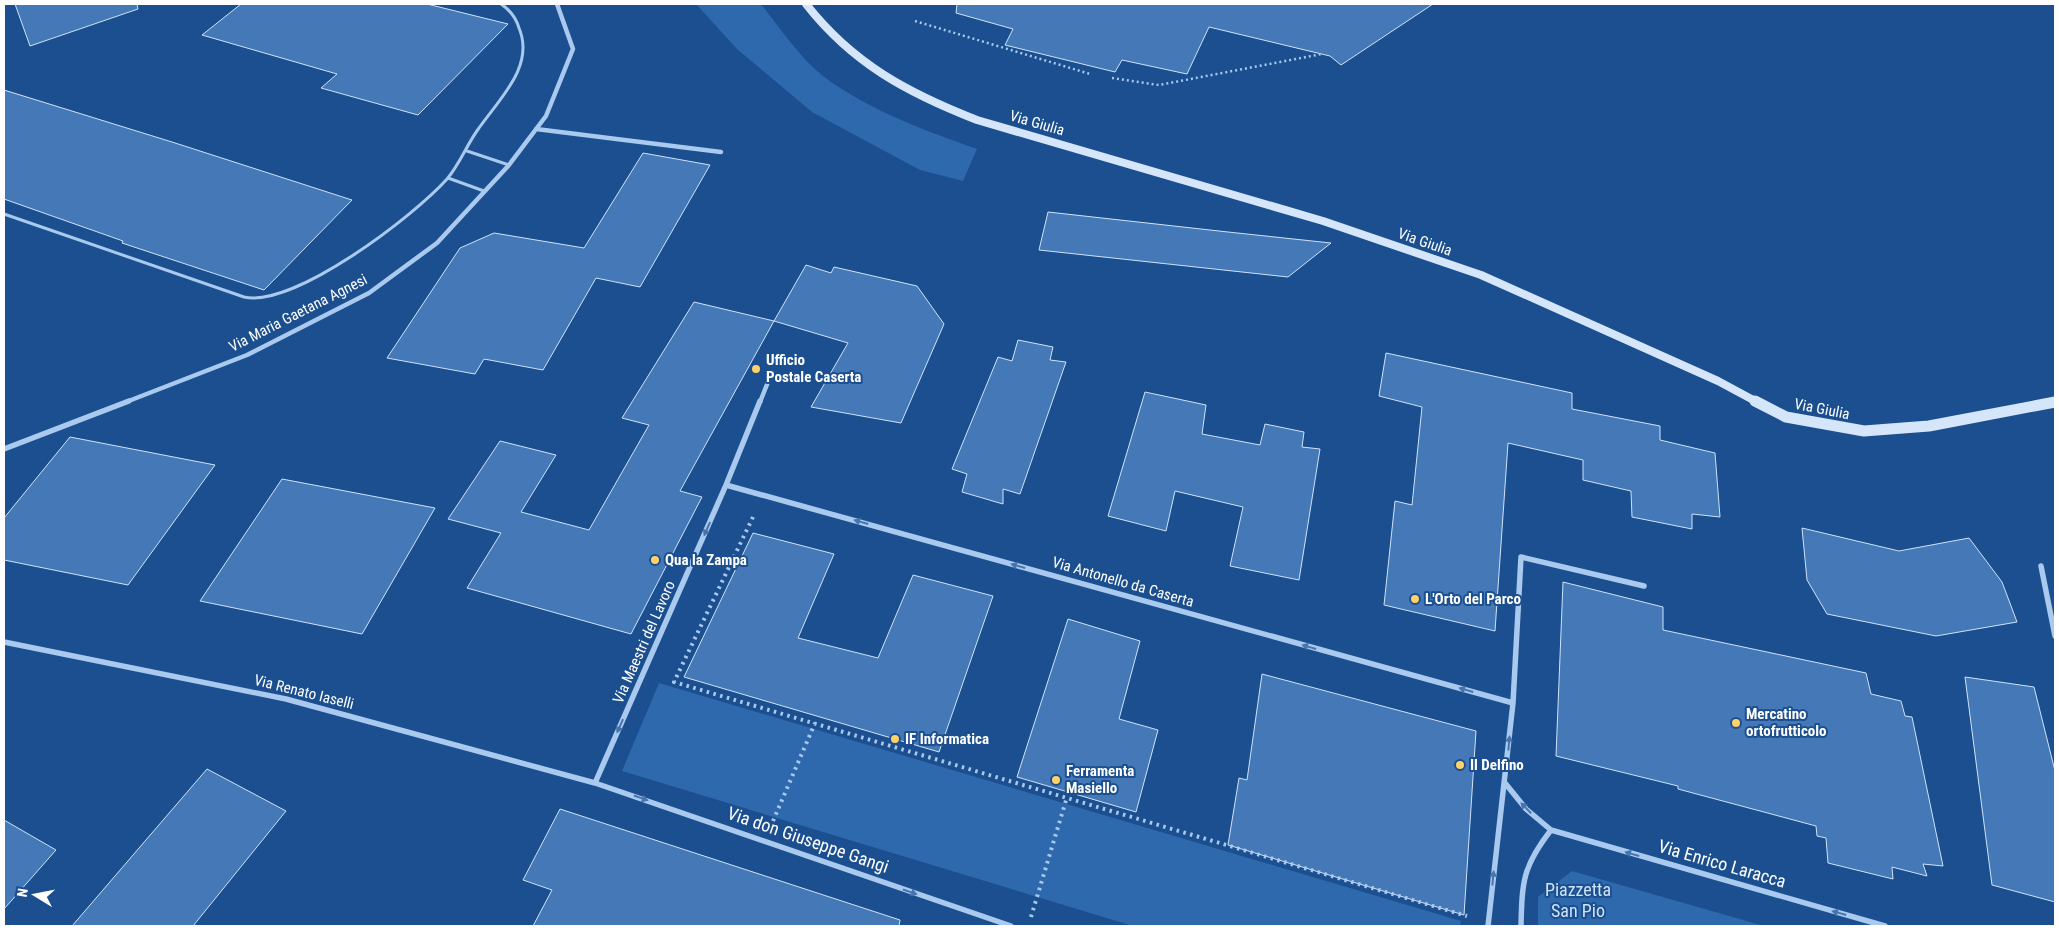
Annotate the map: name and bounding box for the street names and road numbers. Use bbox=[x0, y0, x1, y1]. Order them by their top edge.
street label: Via Giulia bbox=[1008, 107, 1066, 139]
street label: Via Giulia bbox=[1396, 224, 1454, 260]
street label: Via Maria Gaetana Agnesi bbox=[226, 270, 370, 356]
street label: Via Giulia bbox=[1793, 395, 1851, 423]
street label: Via Antonello da Caserta bbox=[1050, 553, 1196, 611]
street label: Via Maestri del Lavoro bbox=[609, 578, 679, 706]
street label: Via Renato Iaselli bbox=[252, 671, 356, 713]
street label: Via don Giuseppe Gangi bbox=[725, 802, 892, 877]
street label: Via Enrico Laracca bbox=[1656, 835, 1788, 892]

